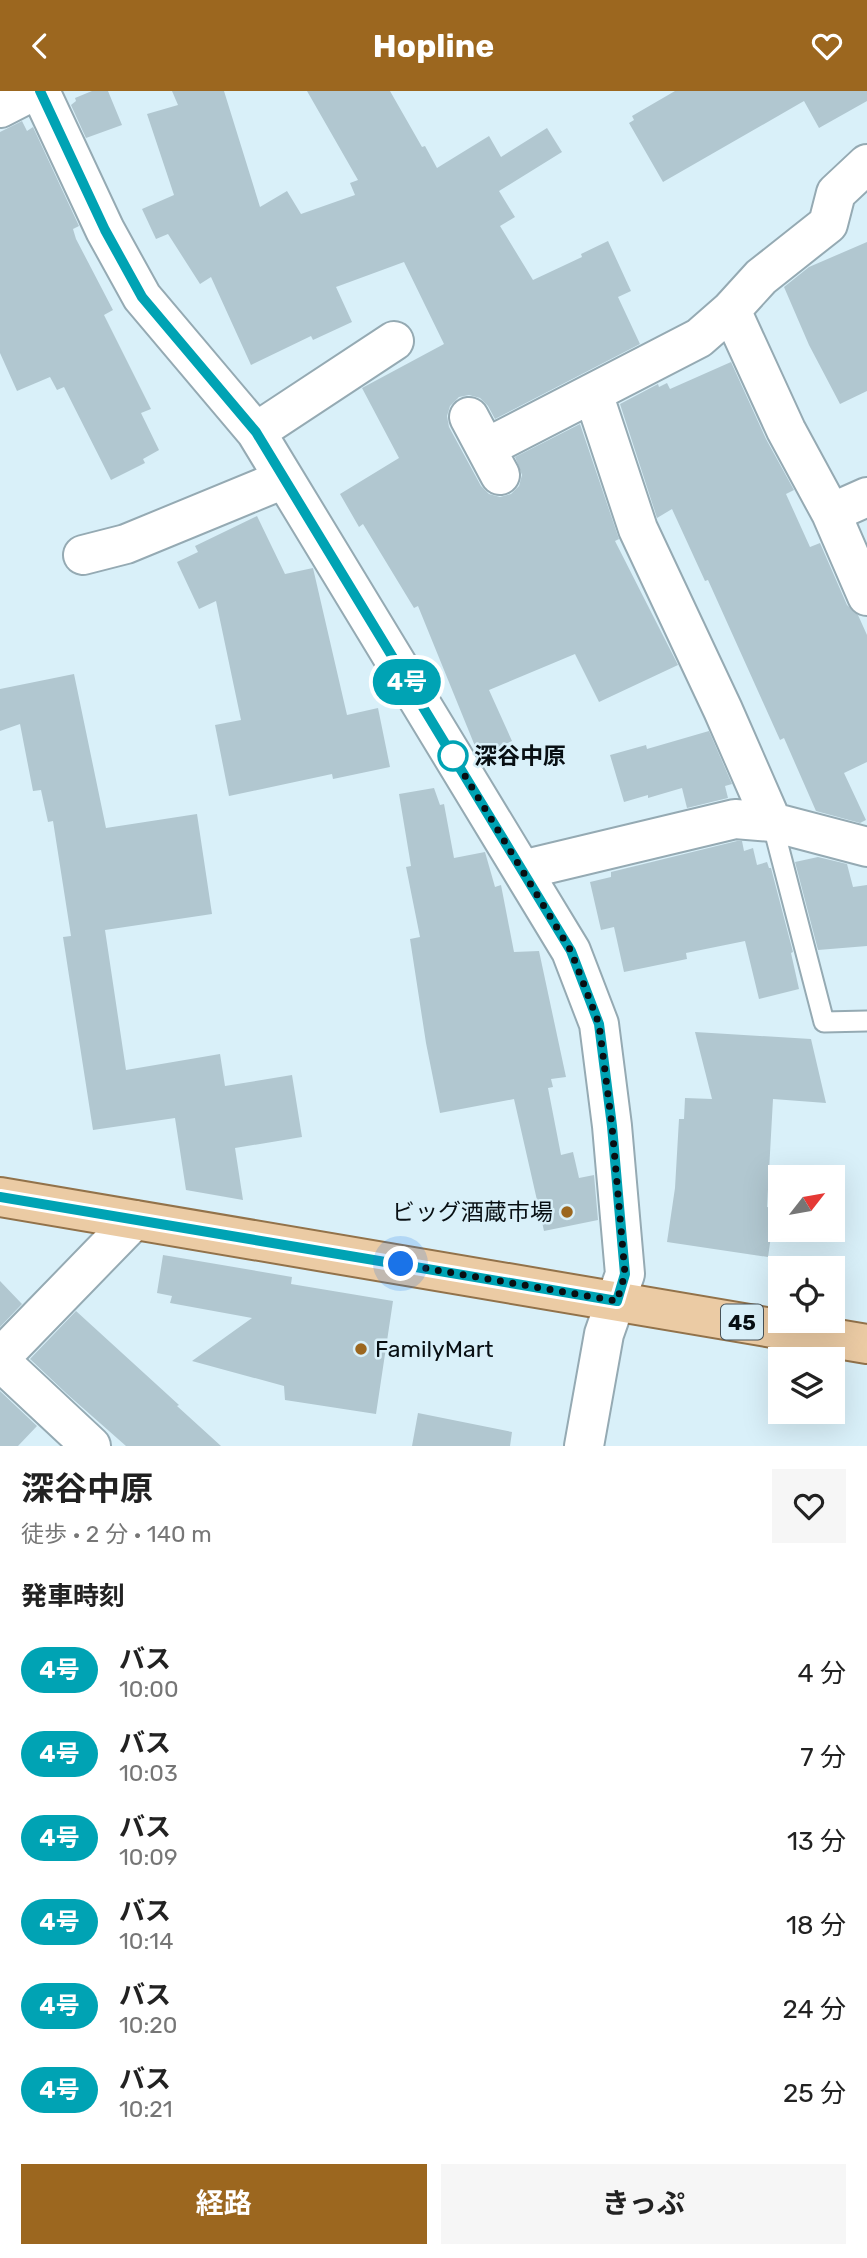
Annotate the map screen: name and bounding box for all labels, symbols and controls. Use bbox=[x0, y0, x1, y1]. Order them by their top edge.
icon: back bbox=[21, 27, 59, 65]
text: Hopline bbox=[373, 27, 494, 65]
icon: heart bbox=[808, 27, 846, 65]
line badge: 4号 bbox=[376, 659, 438, 705]
text: 4号 bbox=[387, 668, 427, 696]
marker: 深谷中原 bbox=[438, 741, 468, 771]
place label: 深谷中原 bbox=[474, 742, 566, 770]
north arrow bbox=[768, 1165, 845, 1243]
map controls bbox=[768, 1165, 845, 1424]
place label: ビッグ酒蔵市場 bbox=[392, 1198, 553, 1226]
marker: ビッグ酒蔵市場 bbox=[559, 1204, 575, 1220]
your location bbox=[383, 1246, 418, 1281]
button: locate bbox=[768, 1256, 845, 1333]
road number: 45 bbox=[721, 1305, 763, 1339]
place label: FamilyMart bbox=[375, 1335, 493, 1363]
marker: FamilyMart bbox=[353, 1341, 369, 1357]
button: layers bbox=[768, 1347, 845, 1424]
text: 深谷中原 bbox=[21, 1469, 153, 1508]
button: heart bbox=[772, 1469, 846, 1543]
text: 徒歩 · 2 分 · 140 m bbox=[21, 1520, 212, 1548]
text: 発車時刻 bbox=[21, 1581, 125, 1612]
text: バス bbox=[119, 1644, 171, 1675]
text: 4号 bbox=[39, 1656, 80, 1684]
text: 4 分 bbox=[797, 1658, 846, 1689]
text: 10:00 bbox=[119, 1675, 179, 1703]
text: バス bbox=[119, 1728, 171, 1759]
text: 4号 bbox=[39, 1740, 80, 1768]
text: 7 分 bbox=[800, 1742, 846, 1773]
text: 10:03 bbox=[119, 1759, 178, 1787]
text: バス bbox=[119, 1812, 171, 1843]
text: 4号 bbox=[39, 1824, 80, 1852]
text: 13 分 bbox=[787, 1826, 846, 1857]
text: 10:09 bbox=[119, 1843, 178, 1871]
text: バス bbox=[119, 1896, 171, 1927]
text: 4号 bbox=[39, 1908, 80, 1936]
text: 18 分 bbox=[786, 1910, 846, 1941]
text: 10:14 bbox=[119, 1927, 173, 1955]
text: バス bbox=[119, 1980, 171, 2011]
text: 4号 bbox=[39, 1992, 80, 2020]
text: 24 分 bbox=[782, 1994, 846, 2025]
text: 10:20 bbox=[119, 2011, 177, 2039]
text: バス bbox=[119, 2064, 171, 2095]
text: 4号 bbox=[39, 2076, 80, 2104]
text: 25 分 bbox=[783, 2078, 846, 2109]
text: 10:21 bbox=[119, 2095, 173, 2123]
button: 経路 bbox=[21, 2164, 427, 2244]
button: きっぷ bbox=[441, 2164, 846, 2244]

